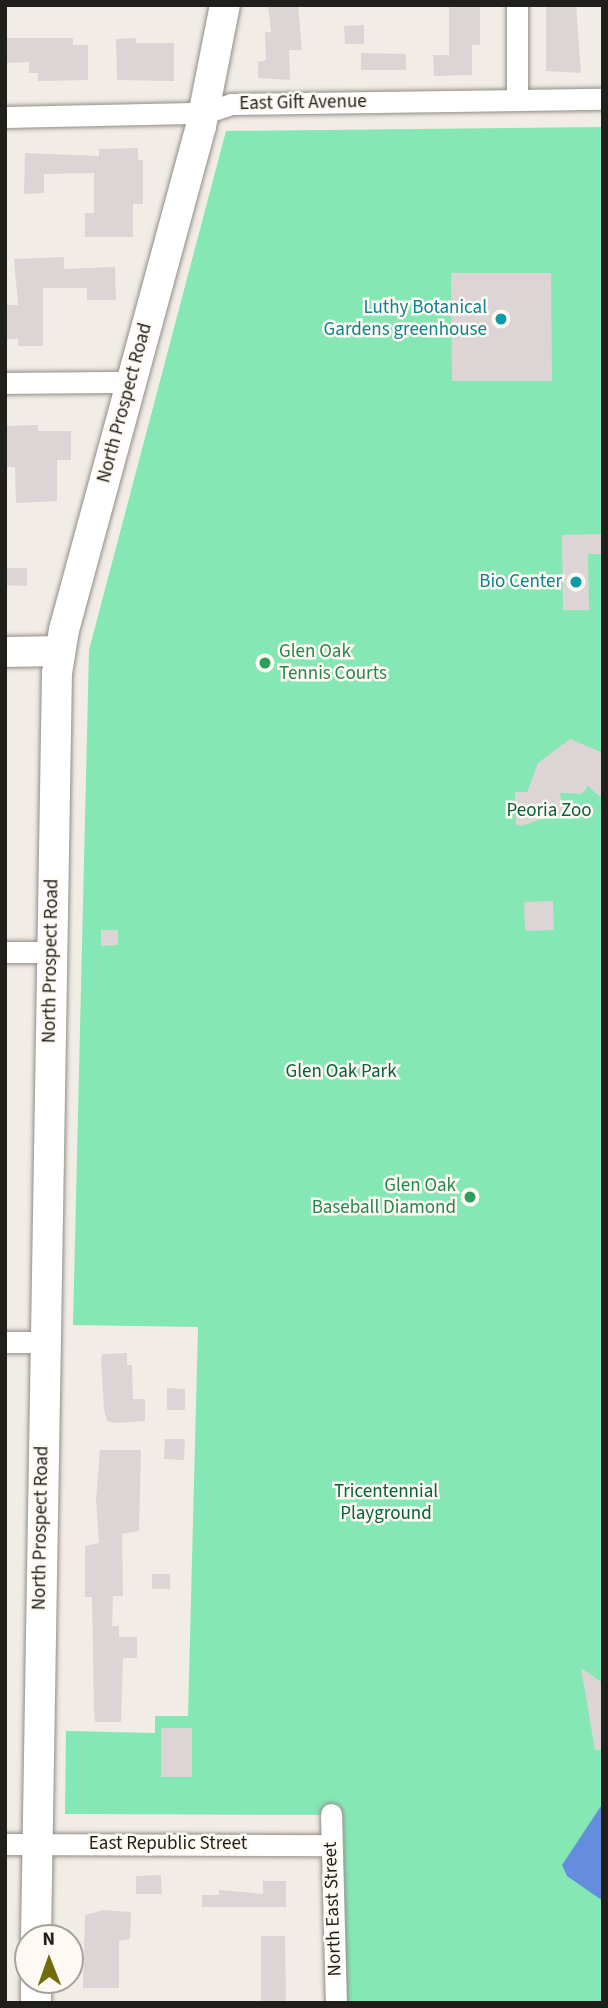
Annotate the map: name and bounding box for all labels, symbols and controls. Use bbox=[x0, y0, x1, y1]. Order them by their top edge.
street label: East Gift Avenue bbox=[239, 90, 367, 116]
place label: Luthy Botanical Gardens greenhouse bbox=[324, 297, 487, 341]
marker: Luthy Botanical Gardens greenhouse bbox=[493, 311, 509, 327]
street label: North Prospect Road bbox=[93, 321, 157, 485]
place label: Bio Center bbox=[479, 571, 562, 593]
marker: Bio Center bbox=[568, 574, 584, 590]
place label: Glen Oak Tennis Courts bbox=[279, 641, 387, 685]
marker: Glen Oak Tennis Courts bbox=[257, 655, 273, 671]
park label: Peoria Zoo bbox=[506, 800, 592, 822]
street label: North Prospect Road bbox=[38, 879, 64, 1043]
park label: Glen Oak Park bbox=[285, 1061, 397, 1083]
place label: Glen Oak Baseball Diamond bbox=[312, 1175, 456, 1219]
marker: Glen Oak Baseball Diamond bbox=[462, 1189, 478, 1205]
street label: North Prospect Road bbox=[28, 1446, 54, 1610]
park label: Tricentennial Playground bbox=[334, 1481, 438, 1525]
street label: East Republic Street bbox=[89, 1833, 247, 1855]
street label: North East Street bbox=[319, 1841, 347, 1977]
north arrow bbox=[14, 1924, 84, 1994]
text: N bbox=[42, 1926, 55, 1953]

